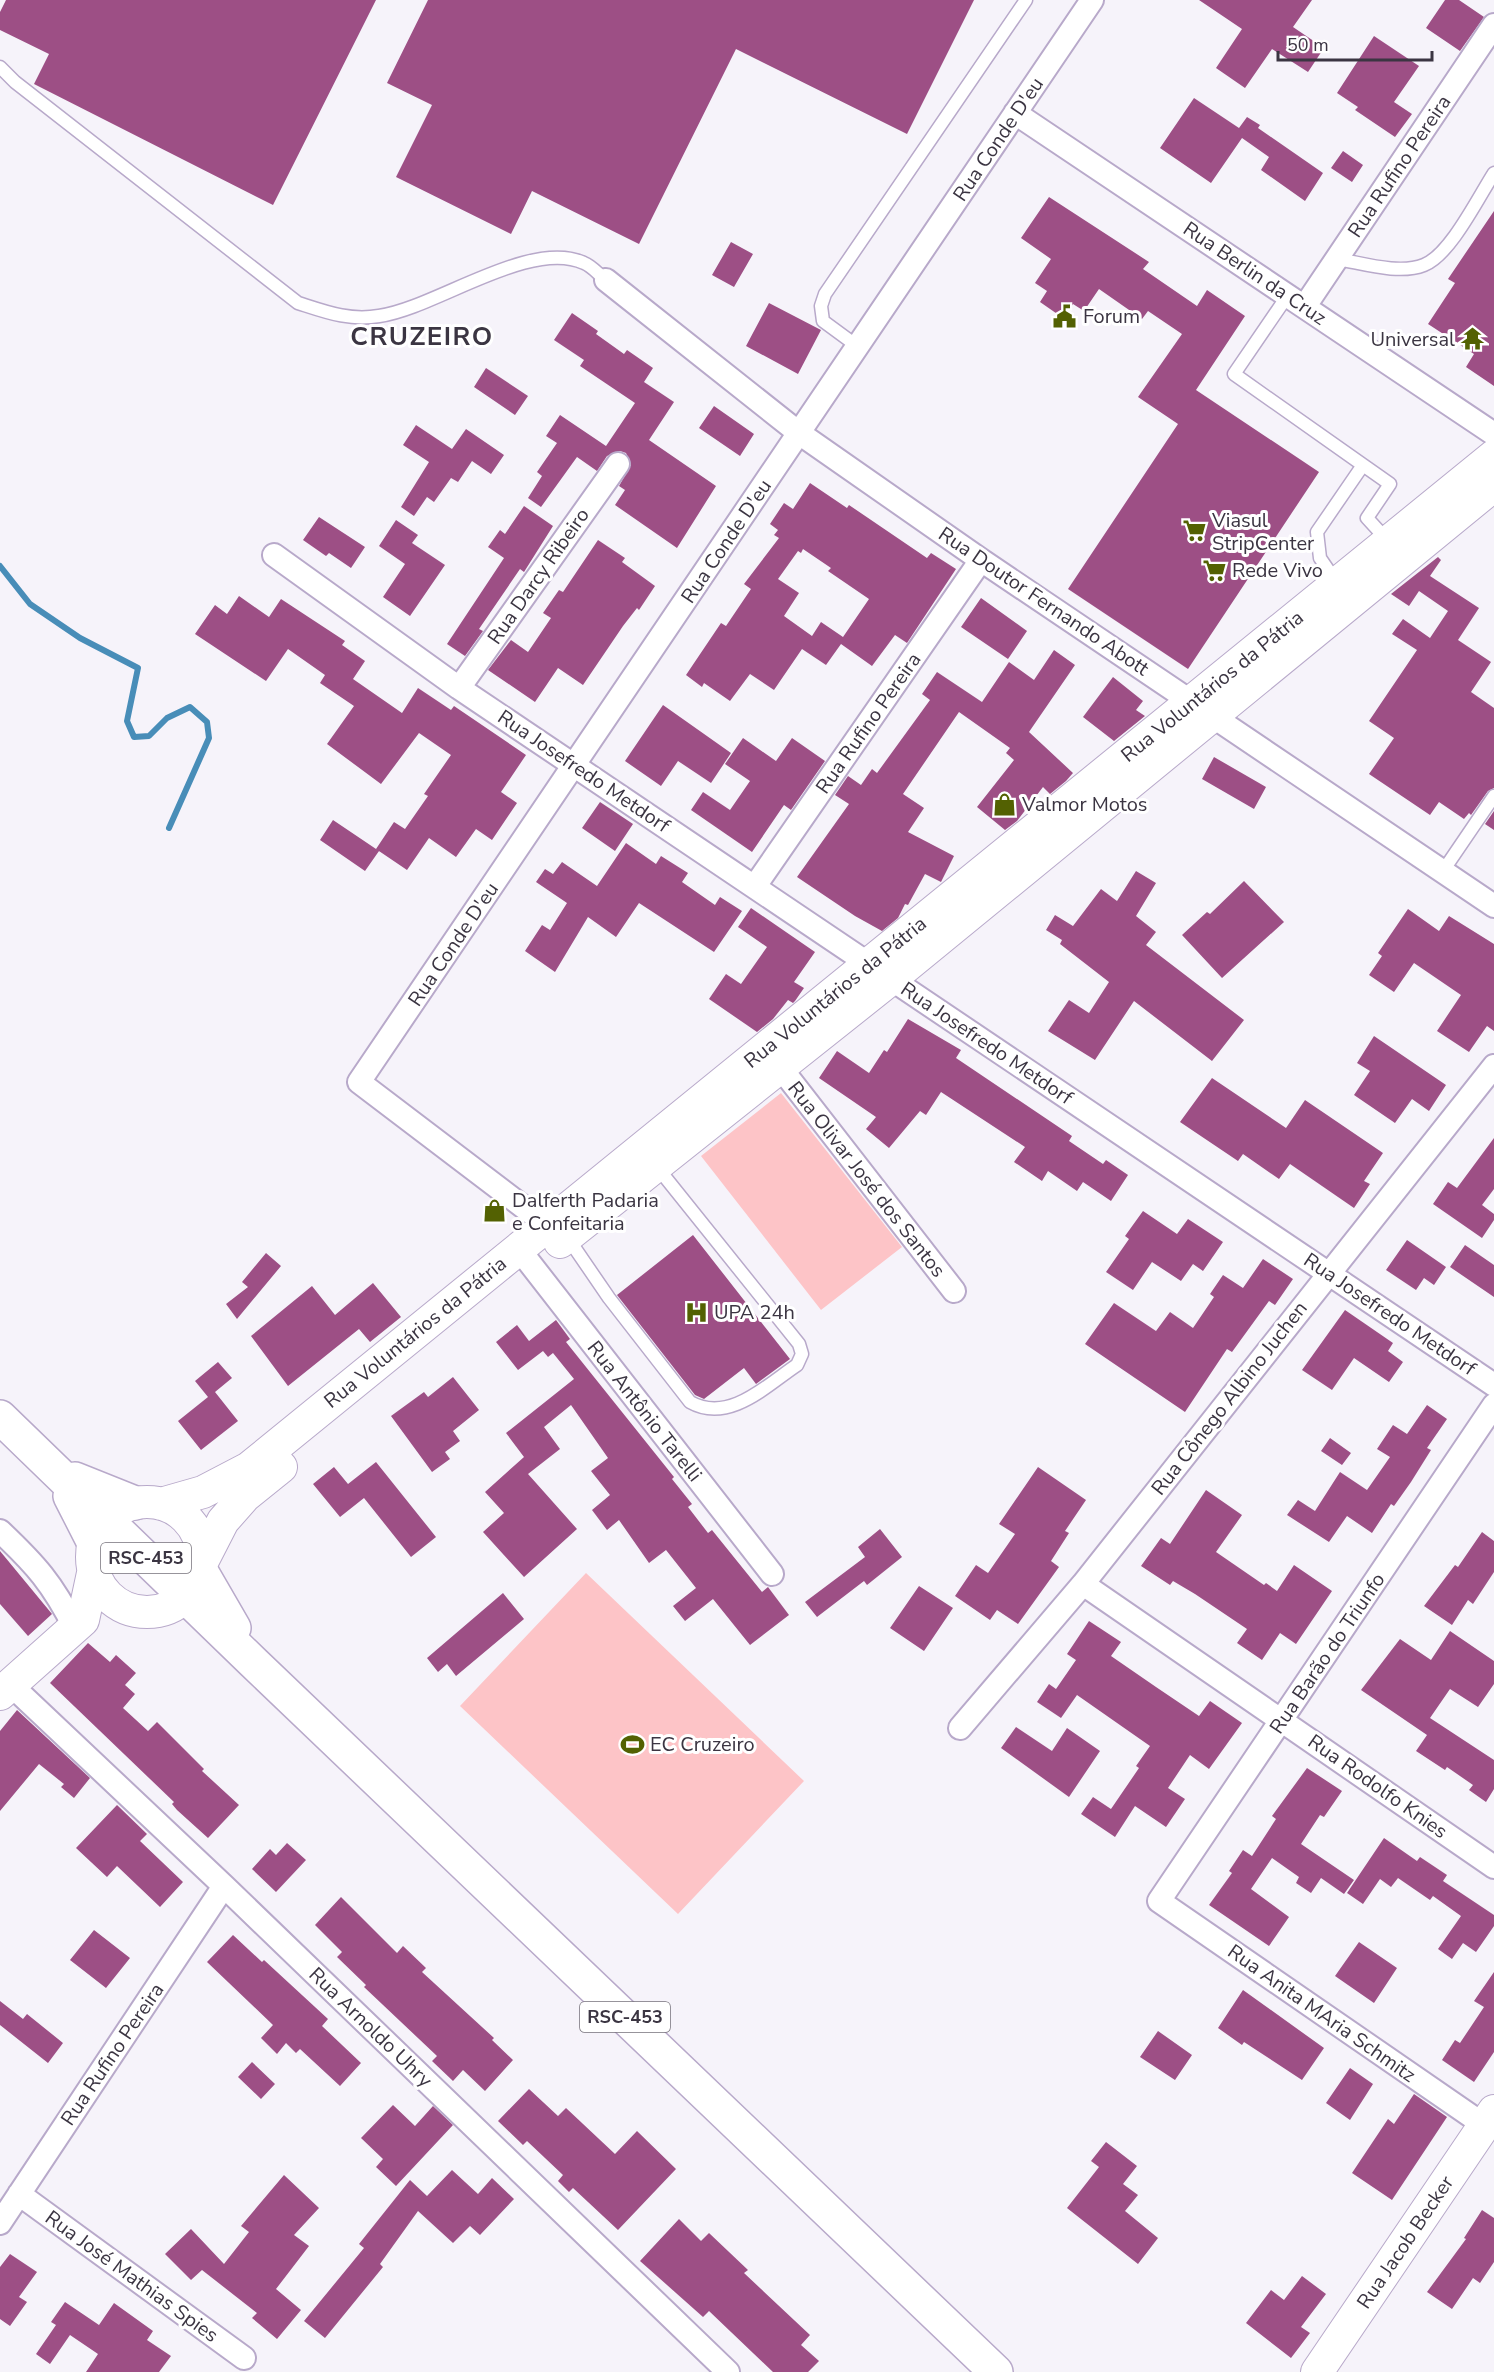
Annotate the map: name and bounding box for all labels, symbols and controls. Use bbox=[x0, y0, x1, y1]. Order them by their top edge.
scale bar bbox=[1278, 24, 1432, 62]
text: 50 m bbox=[1287, 33, 1329, 57]
street label: Rua Conde D'eu bbox=[947, 72, 1050, 207]
street label: Rua Rufino Pereira bbox=[1342, 90, 1457, 243]
street label: Rua Berlin da Cruz bbox=[1178, 215, 1332, 331]
public building icon: Forum bbox=[1052, 303, 1078, 329]
place label: Forum bbox=[1083, 303, 1140, 330]
district label: CRUZEIRO bbox=[350, 319, 494, 354]
place label: Universal bbox=[1370, 326, 1455, 353]
temple icon: Universal bbox=[1460, 326, 1486, 352]
street label: Rua Conde D'eu bbox=[675, 474, 778, 609]
street label: Rua Darcy Ribeiro bbox=[481, 503, 596, 650]
place label: Viasul StripCenter bbox=[1211, 507, 1314, 557]
supermarket icon: Viasul StripCenter bbox=[1181, 518, 1207, 544]
street label: Rua Doutor Fernando Abott bbox=[933, 521, 1155, 683]
supermarket icon: Rede Vivo bbox=[1201, 557, 1227, 583]
place label: Rede Vivo bbox=[1232, 557, 1323, 584]
street label: Rua Voluntários da Pátria bbox=[1115, 604, 1309, 768]
street label: Rua Rufino Pereira bbox=[810, 647, 927, 799]
street label: Rua Josefredo Metdorf bbox=[492, 704, 675, 839]
shop icon: Valmor Motos bbox=[991, 791, 1017, 817]
place label: Valmor Motos bbox=[1021, 791, 1147, 818]
street label: Rua Conde D'eu bbox=[402, 877, 505, 1012]
street label: Rua Voluntários da Pátria bbox=[738, 910, 932, 1074]
street label: Rua Josefredo Metdorf bbox=[895, 976, 1078, 1111]
street label: Rua Olivar José dos Santos bbox=[782, 1076, 952, 1283]
place label: Dalferth Padaria e Confeitaria bbox=[512, 1187, 659, 1237]
shop icon: Dalferth Padaria e Confeitaria bbox=[481, 1198, 507, 1224]
street label: Rua Josefredo Metdorf bbox=[1298, 1247, 1481, 1382]
street label: Rua Voluntários da Pátria bbox=[318, 1250, 512, 1414]
street label: Rua Cônego Albino Juchen bbox=[1145, 1296, 1314, 1501]
hospital icon: UPA 24h bbox=[683, 1299, 709, 1325]
place label: UPA 24h bbox=[714, 1299, 795, 1326]
street label: Rua Antônio Tarelli bbox=[581, 1335, 708, 1487]
road number: RSC-453 bbox=[101, 1543, 191, 1573]
street label: Rua Barão do Triunfo bbox=[1263, 1568, 1391, 1739]
street label: Rua Rodolfo Knies bbox=[1303, 1728, 1453, 1845]
sports icon: EC Cruzeiro bbox=[619, 1731, 645, 1757]
place label: EC Cruzeiro bbox=[650, 1731, 755, 1758]
street label: Rua Anita MAria Schmitz bbox=[1222, 1938, 1421, 2089]
street label: Rua Arnoldo Uhry bbox=[303, 1961, 439, 2094]
street label: Rua Rufino Pereira bbox=[55, 1978, 170, 2131]
road number: RSC-453 bbox=[580, 2002, 670, 2032]
street label: Rua Jacob Becker bbox=[1351, 2170, 1460, 2314]
street label: Rua José Mathias Spies bbox=[40, 2204, 224, 2349]

